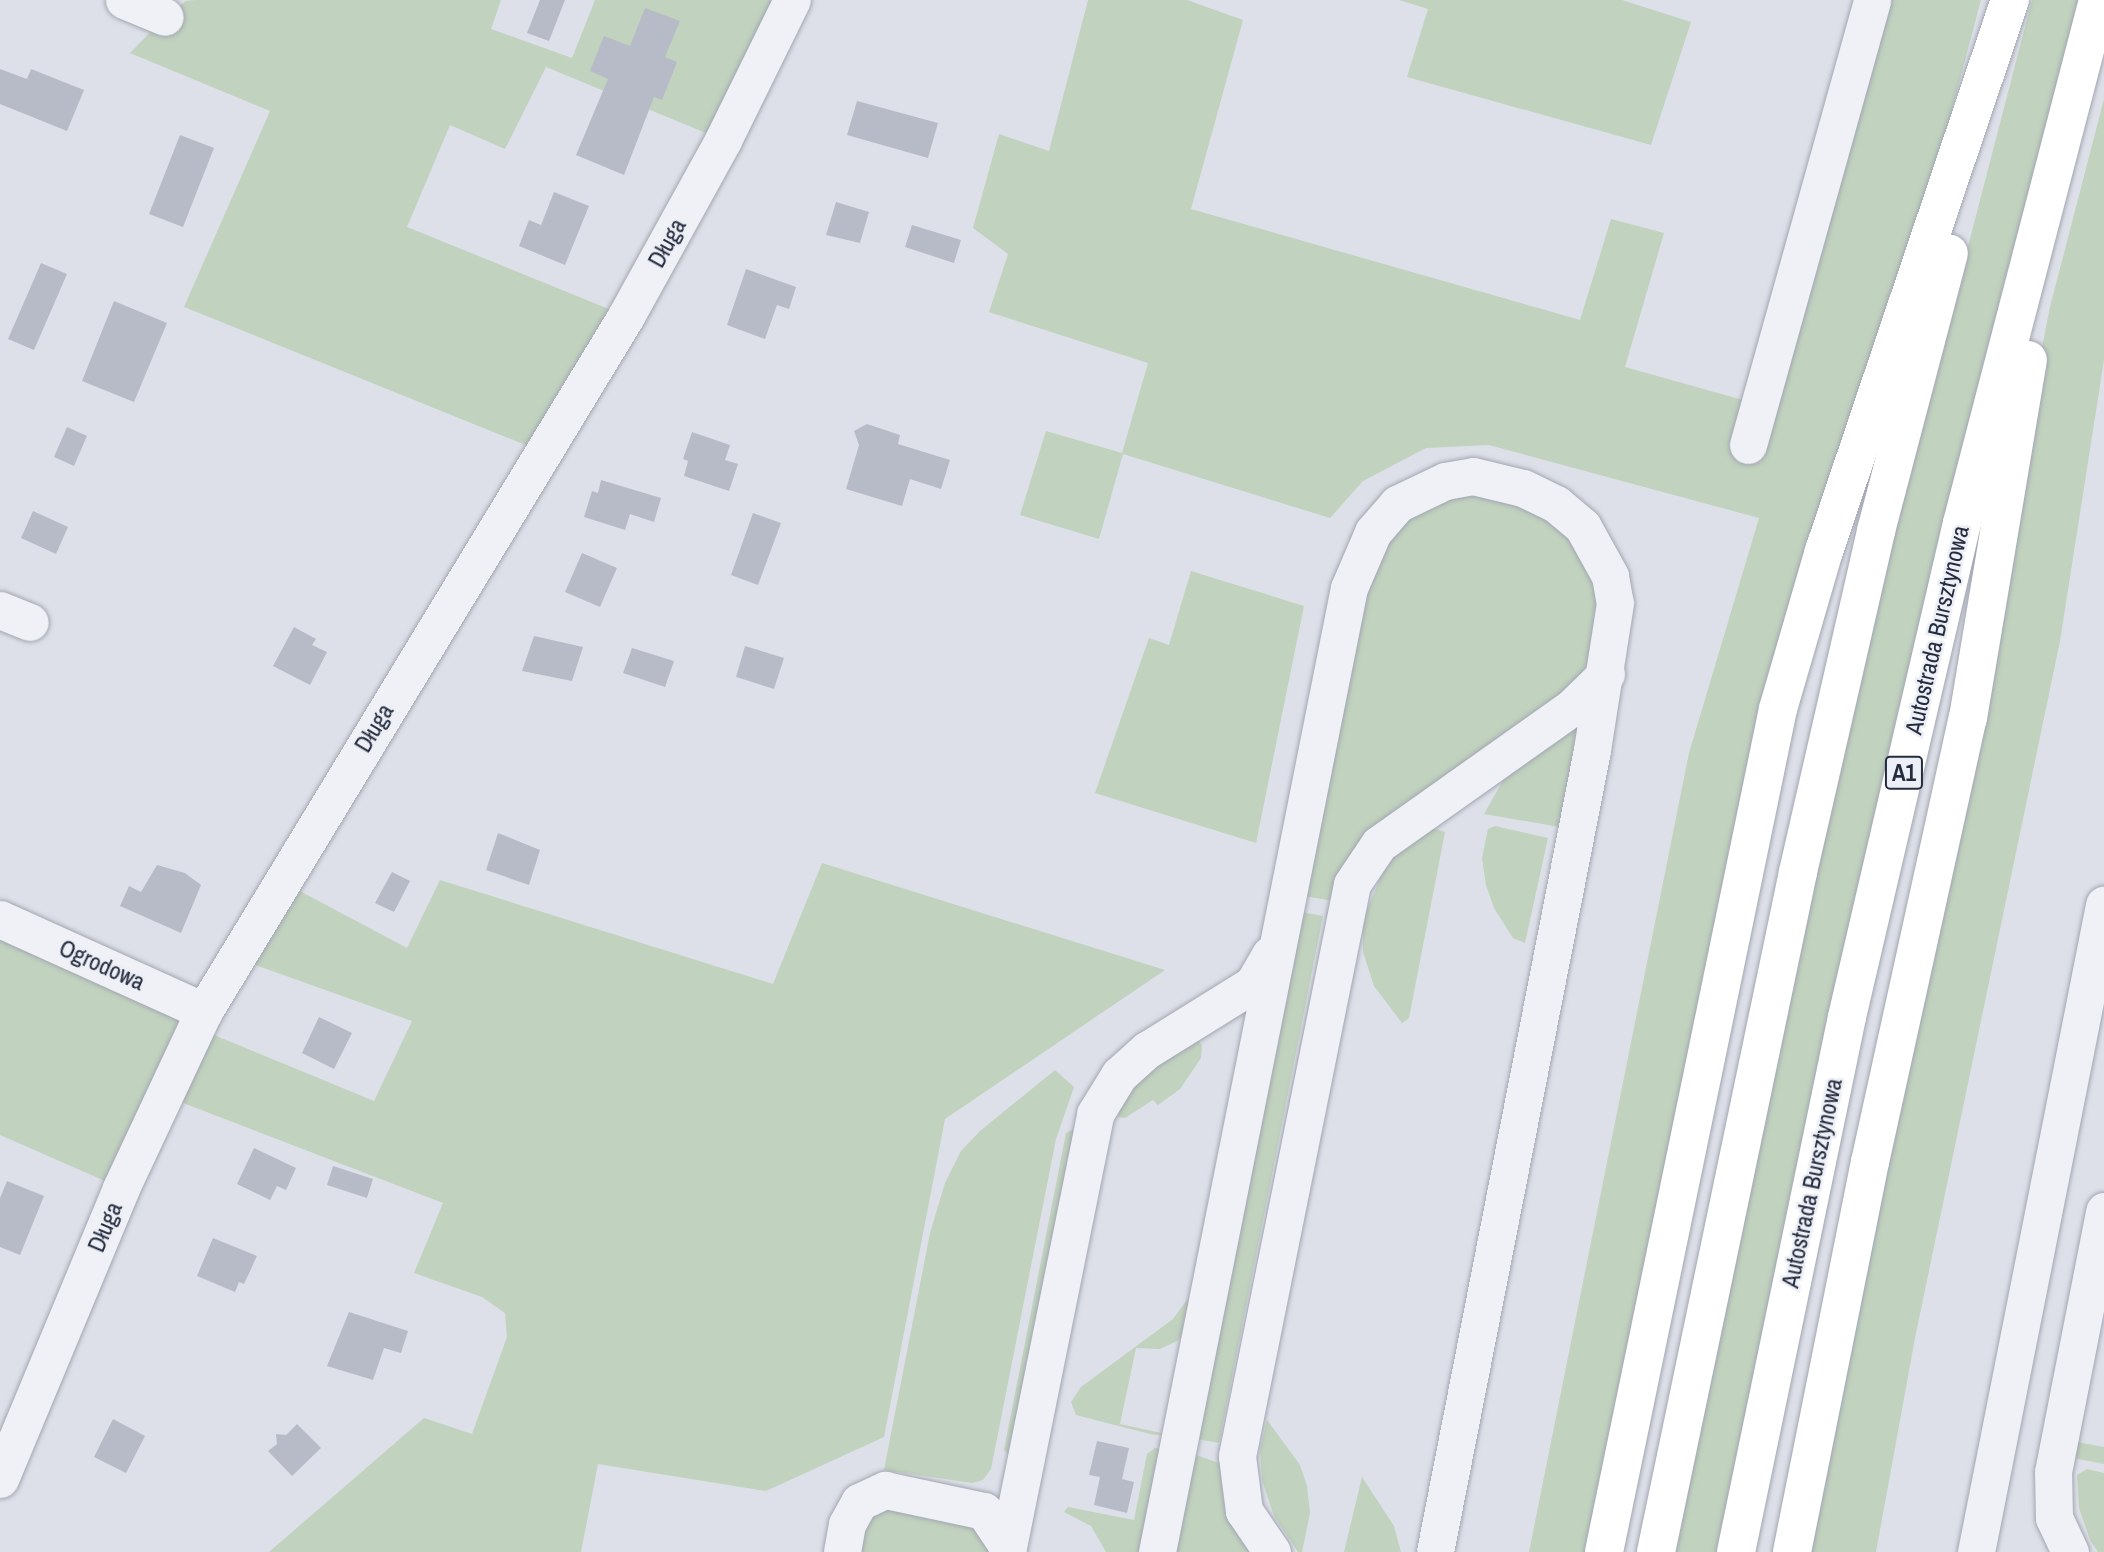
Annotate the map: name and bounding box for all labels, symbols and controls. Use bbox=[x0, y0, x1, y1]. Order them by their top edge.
street label: Długa bbox=[642, 214, 692, 272]
street label: Autostrada Bursztynowa bbox=[1899, 523, 1975, 737]
street label: Długa bbox=[348, 699, 400, 757]
road number: A1 bbox=[1885, 754, 1923, 792]
street label: Ogrodowa bbox=[55, 933, 149, 997]
street label: Autostrada Bursztynowa bbox=[1776, 1076, 1848, 1290]
street label: Długa bbox=[82, 1198, 128, 1256]

